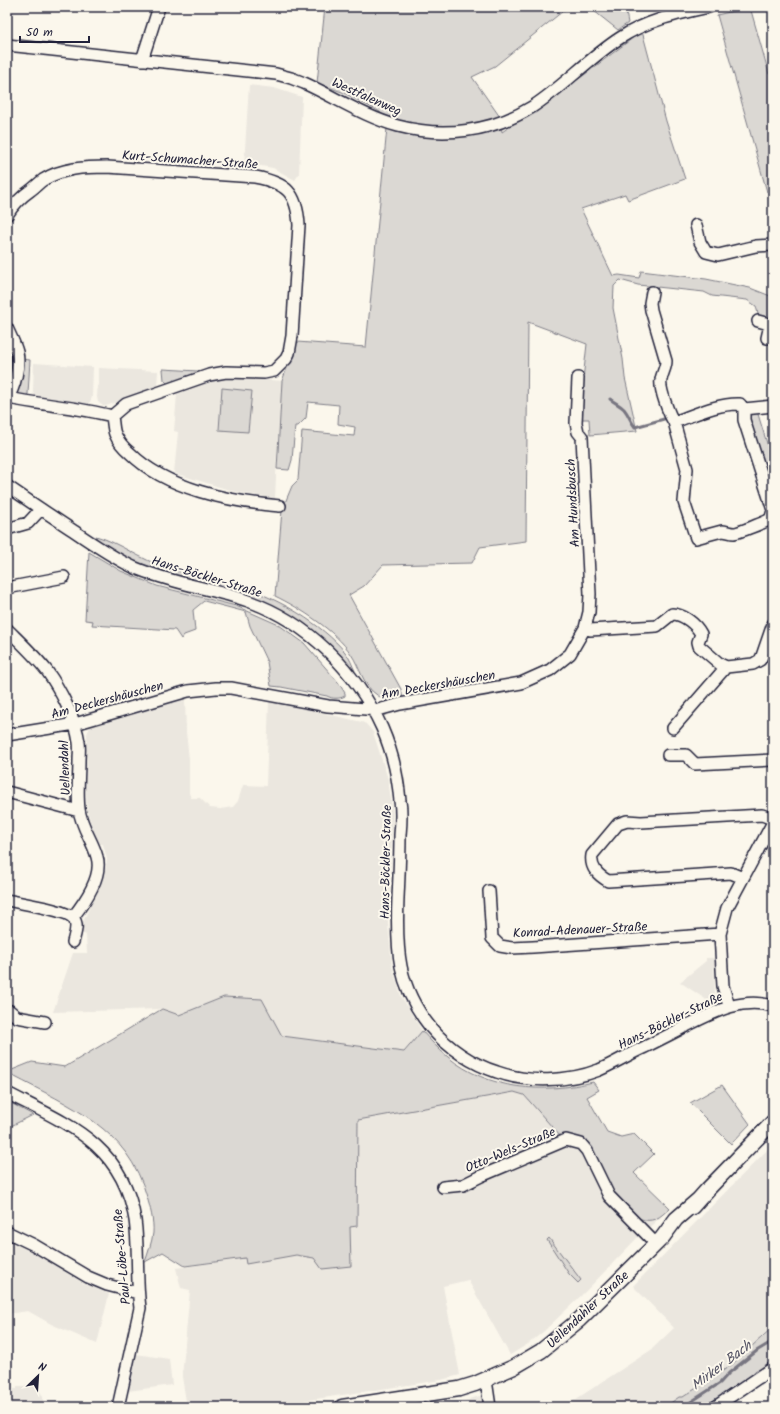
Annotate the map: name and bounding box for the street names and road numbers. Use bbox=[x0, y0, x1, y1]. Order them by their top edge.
street label: Westfalenweg bbox=[328, 73, 405, 122]
street label: Kurt-Schumacher-Straße bbox=[121, 145, 259, 176]
street label: Am Hundsbusch bbox=[561, 458, 586, 548]
street label: Hans-Böckler-Straße bbox=[149, 551, 264, 604]
street label: Am Deckershäuschen bbox=[379, 665, 497, 706]
street label: Am Deckershäuschen bbox=[49, 675, 166, 726]
street label: Uellendahl bbox=[54, 740, 77, 796]
street label: Hans-Böckler-Straße bbox=[375, 805, 398, 919]
street label: Konrad-Adenauer-Straße bbox=[512, 916, 648, 945]
street label: Hans-Böckler-Straße bbox=[615, 987, 727, 1056]
street label: Otto-Wels-Straße bbox=[462, 1122, 559, 1179]
street label: Paul-Löbe-Straße bbox=[108, 1208, 137, 1306]
street label: Uellendahler Straße bbox=[542, 1266, 634, 1354]

